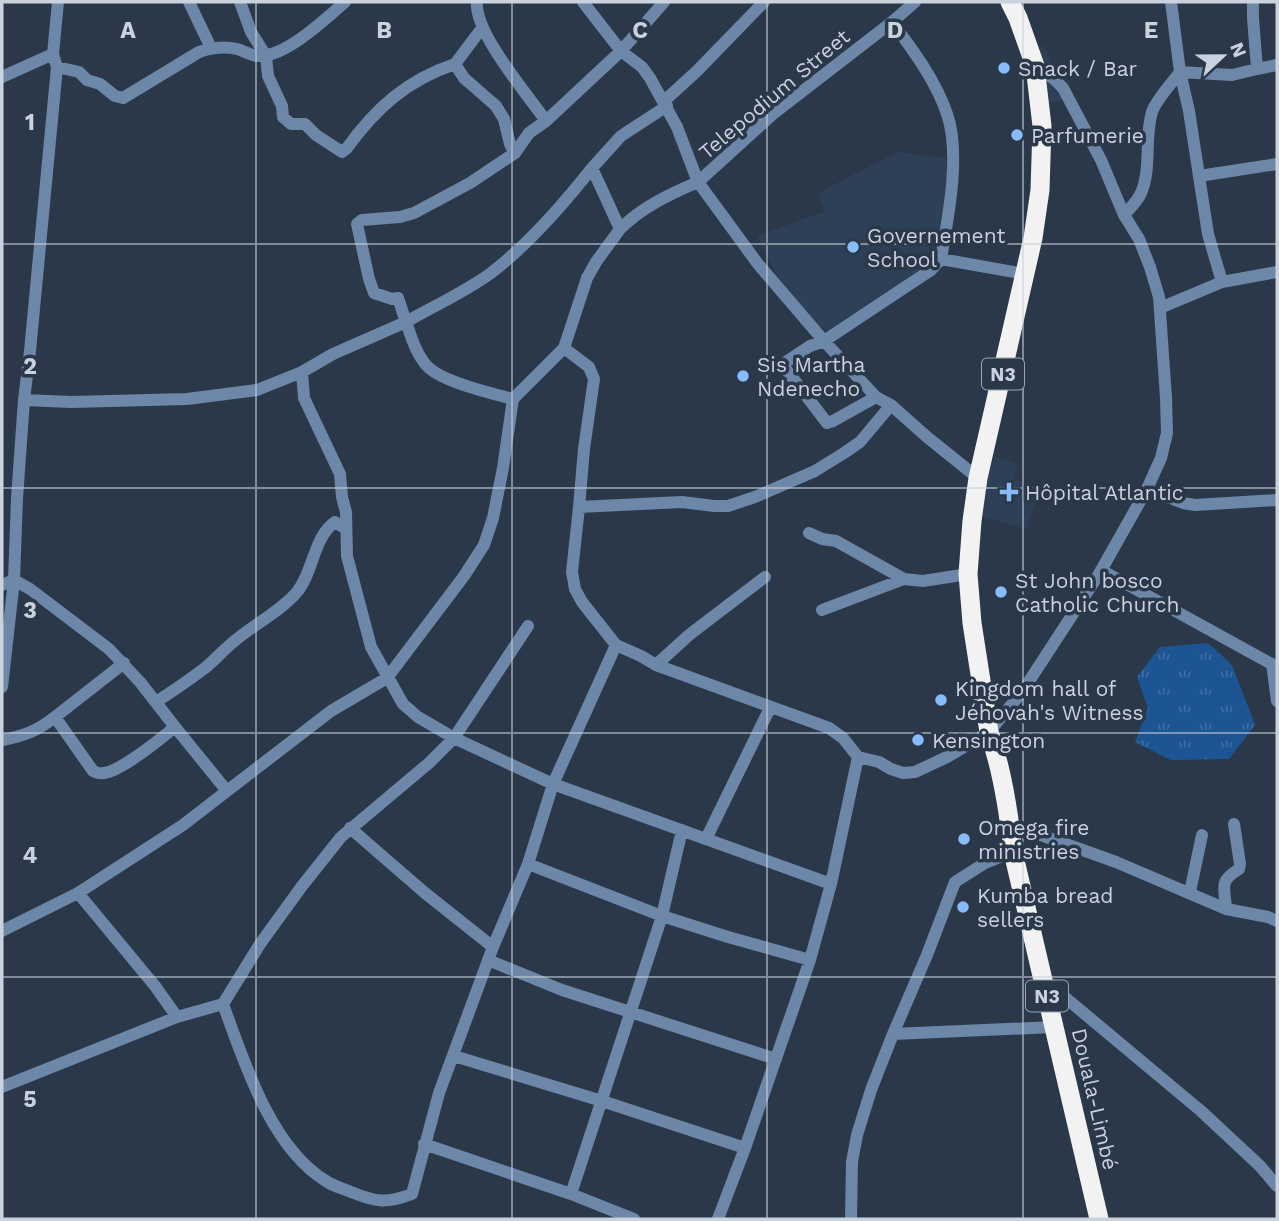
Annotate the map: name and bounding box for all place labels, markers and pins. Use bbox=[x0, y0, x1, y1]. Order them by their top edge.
place label: Snack / Bar bbox=[1018, 56, 1138, 81]
marker: Snack / Bar bbox=[996, 60, 1012, 76]
place label: Parfumerie bbox=[1031, 123, 1144, 148]
marker: Parfumerie bbox=[1009, 127, 1025, 143]
place label: Governement School bbox=[867, 223, 1006, 272]
marker: Governement School bbox=[845, 239, 861, 255]
place label: Sis Martha Ndenecho bbox=[757, 352, 866, 401]
marker: Sis Martha Ndenecho bbox=[735, 368, 751, 384]
place label: Hôpital Atlantic bbox=[1025, 480, 1184, 505]
marker: Hôpital Atlantic bbox=[999, 482, 1019, 502]
place label: St John bosco Catholic Church bbox=[1015, 568, 1180, 617]
marker: St John bosco Catholic Church bbox=[993, 584, 1009, 600]
place label: Kingdom hall of Jéhovah's Witness bbox=[955, 676, 1144, 725]
marker: Kingdom hall of Jéhovah's Witness bbox=[933, 692, 949, 708]
place label: Kensington bbox=[932, 728, 1045, 753]
marker: Kensington bbox=[910, 732, 926, 748]
place label: Omega fire ministries bbox=[978, 815, 1089, 864]
marker: Omega fire ministries bbox=[956, 831, 972, 847]
place label: Kumba bread sellers bbox=[977, 883, 1114, 932]
marker: Kumba bread sellers bbox=[955, 899, 971, 915]

